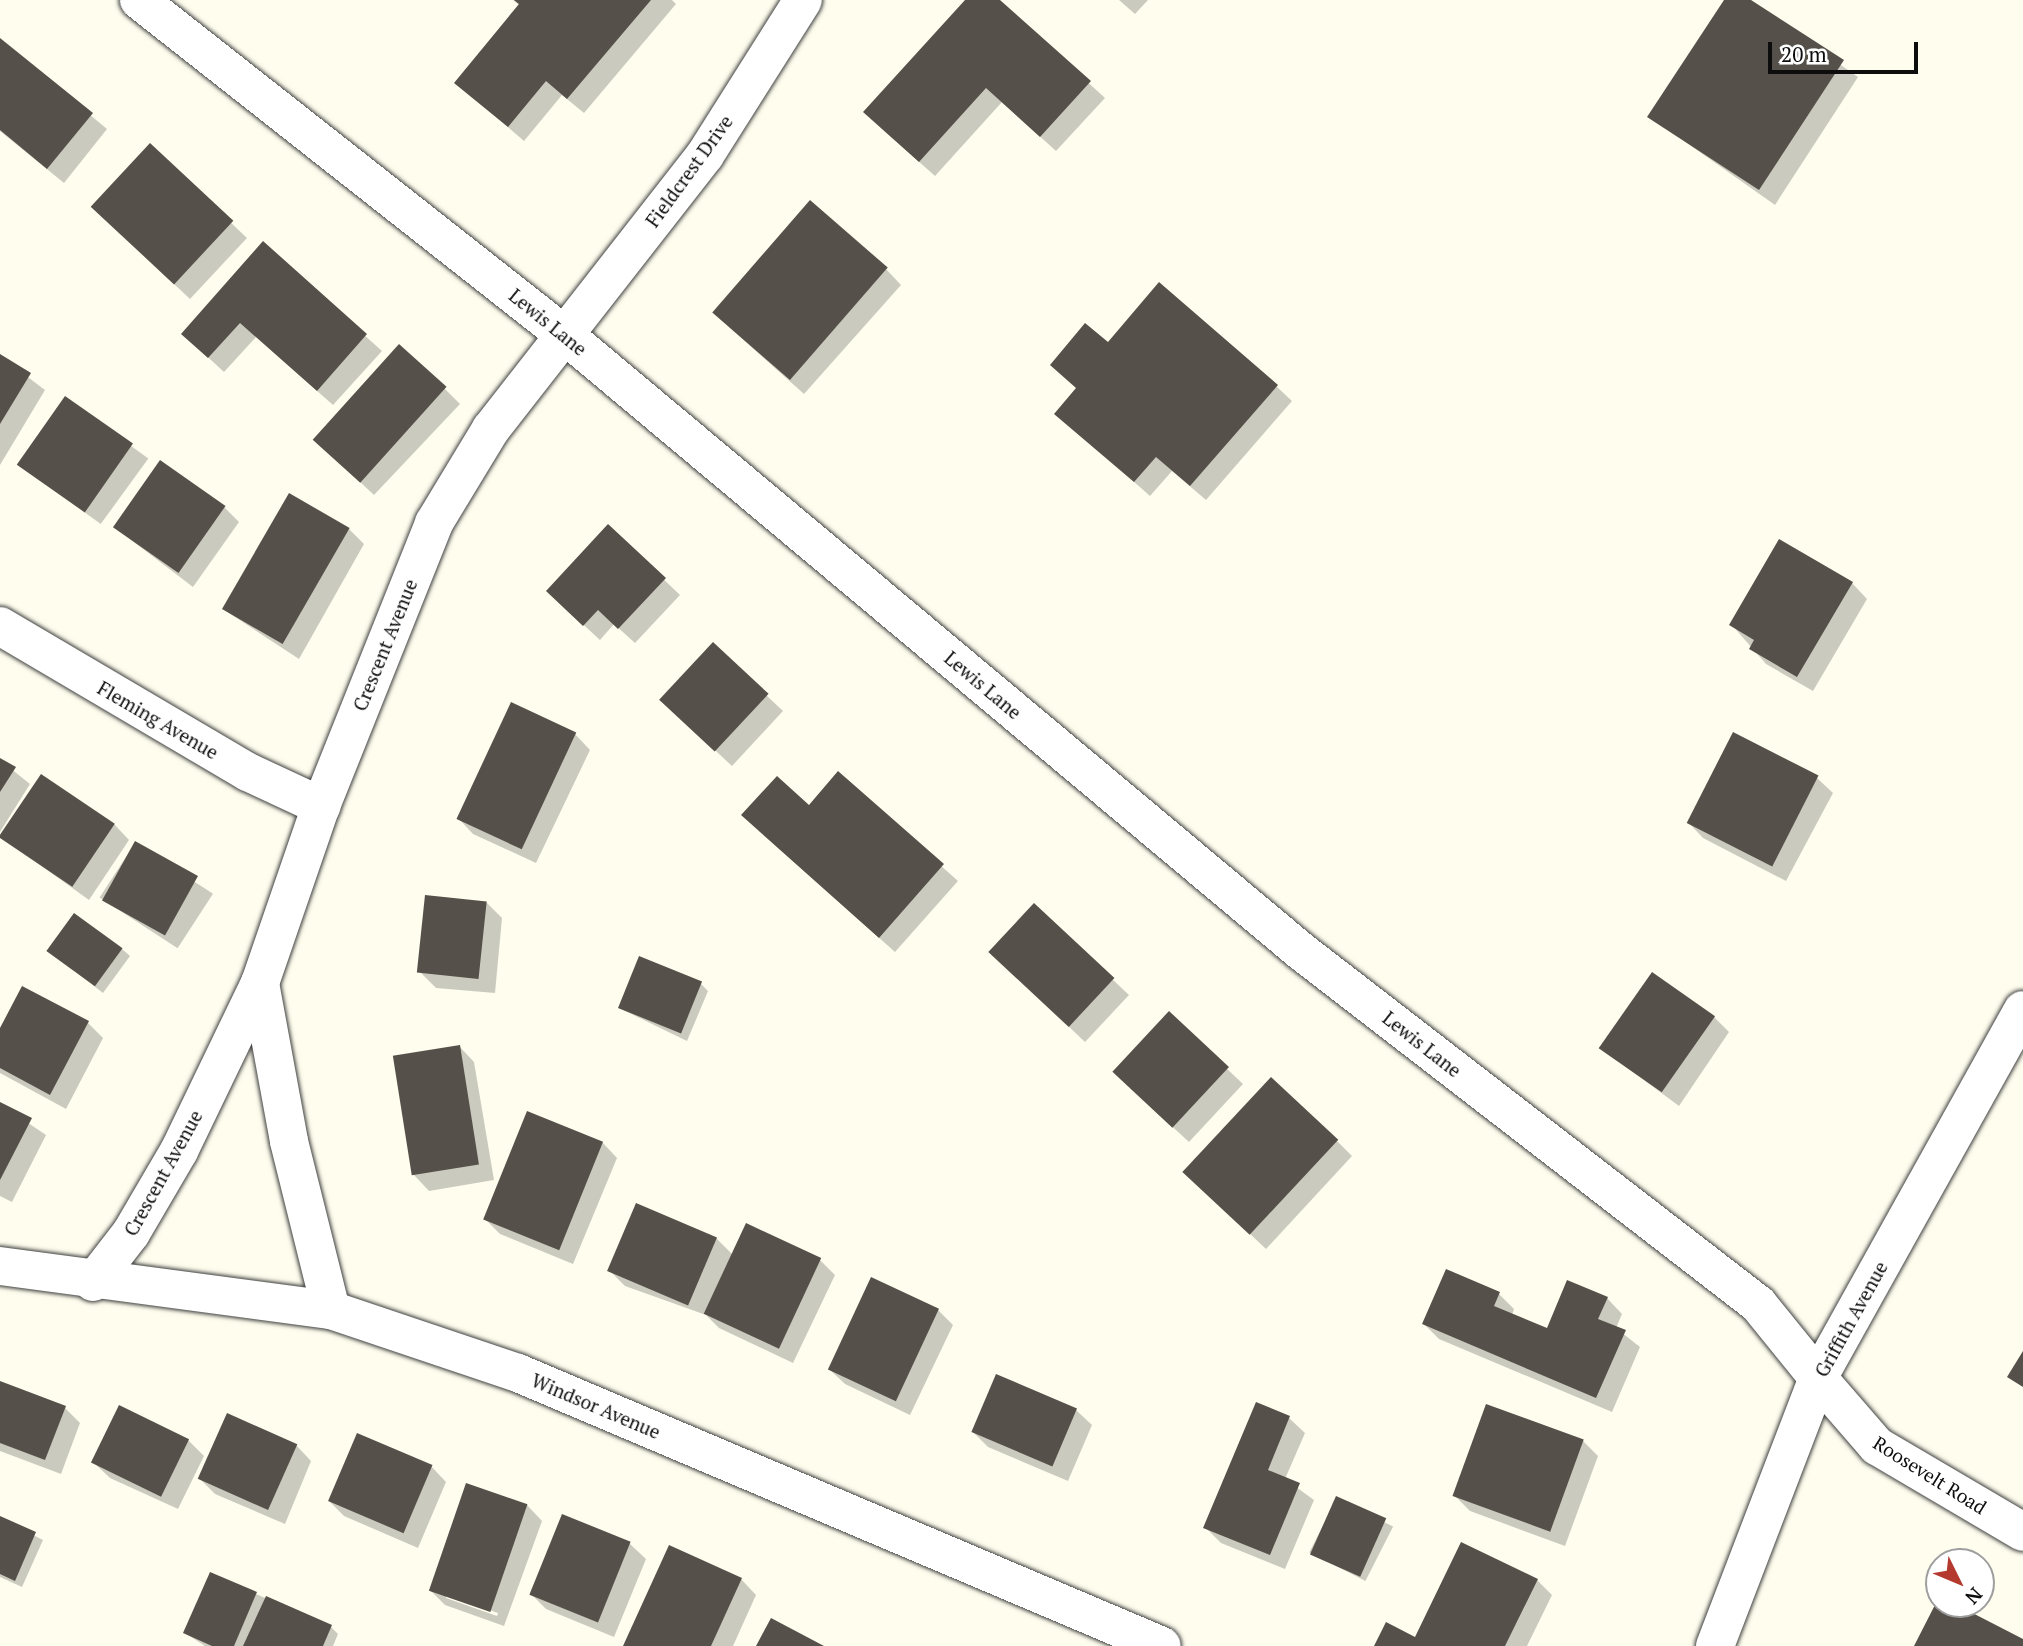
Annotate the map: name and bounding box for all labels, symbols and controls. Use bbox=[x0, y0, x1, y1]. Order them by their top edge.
scale bar bbox=[1771, 28, 1922, 72]
text: 20 m bbox=[1781, 40, 1827, 68]
street label: Fieldcrest Drive bbox=[641, 111, 737, 231]
street label: Lewis Lane bbox=[505, 284, 591, 360]
street label: Crescent Avenue bbox=[348, 576, 422, 714]
street label: Lewis Lane bbox=[940, 646, 1026, 724]
street label: Fleming Avenue bbox=[93, 676, 223, 764]
street label: Lewis Lane bbox=[1378, 1006, 1466, 1082]
street label: Crescent Avenue bbox=[119, 1106, 207, 1240]
street label: Griffith Avenue bbox=[1810, 1257, 1892, 1381]
street label: Windsor Avenue bbox=[528, 1369, 664, 1443]
street label: Roosevelt Road bbox=[1869, 1431, 1991, 1519]
north arrow bbox=[1925, 1548, 1995, 1618]
text: N bbox=[1960, 1583, 1988, 1610]

